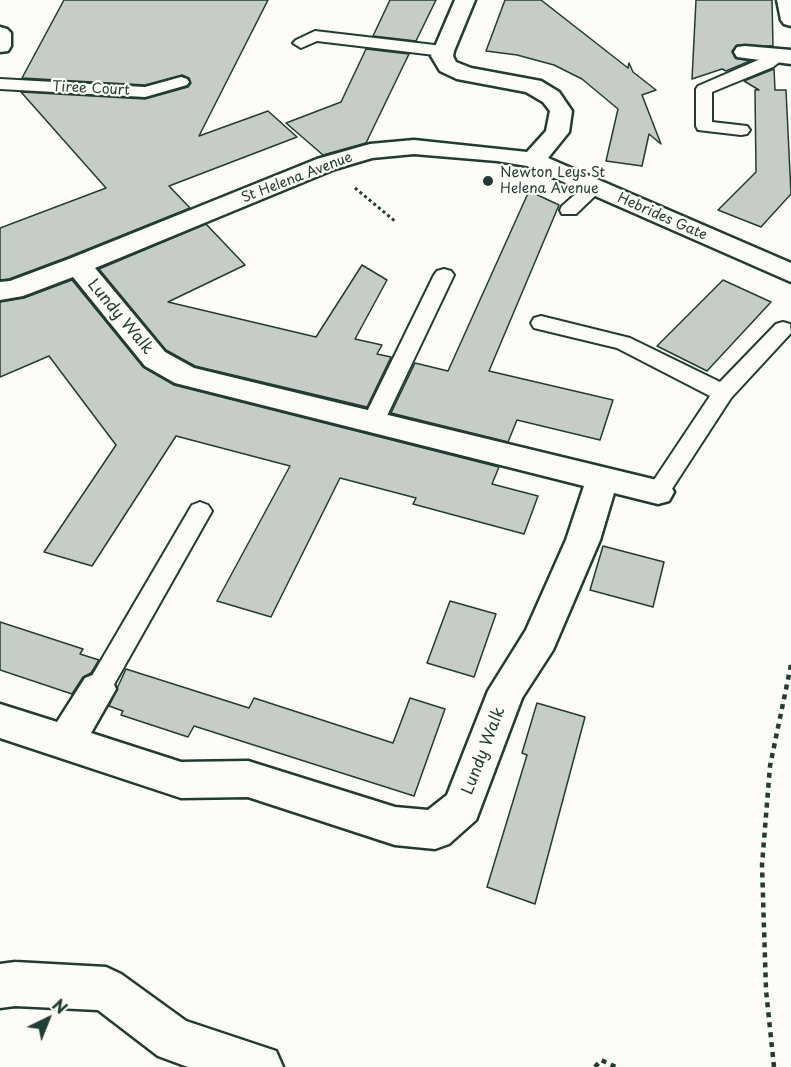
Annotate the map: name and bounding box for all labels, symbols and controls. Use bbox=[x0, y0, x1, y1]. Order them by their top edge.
street label: Tiree Court bbox=[52, 79, 130, 99]
street label: St Helena Avenue bbox=[239, 149, 355, 207]
place label: Newton Leys St Helena Avenue bbox=[500, 165, 605, 198]
marker: Newton Leys St Helena Avenue bbox=[481, 174, 495, 188]
street label: Hebrides Gate bbox=[615, 190, 709, 244]
street label: Lundy Walk bbox=[83, 275, 157, 359]
street label: Lundy Walk bbox=[458, 704, 510, 798]
north arrow bbox=[18, 989, 78, 1049]
text: N bbox=[47, 993, 73, 1019]

